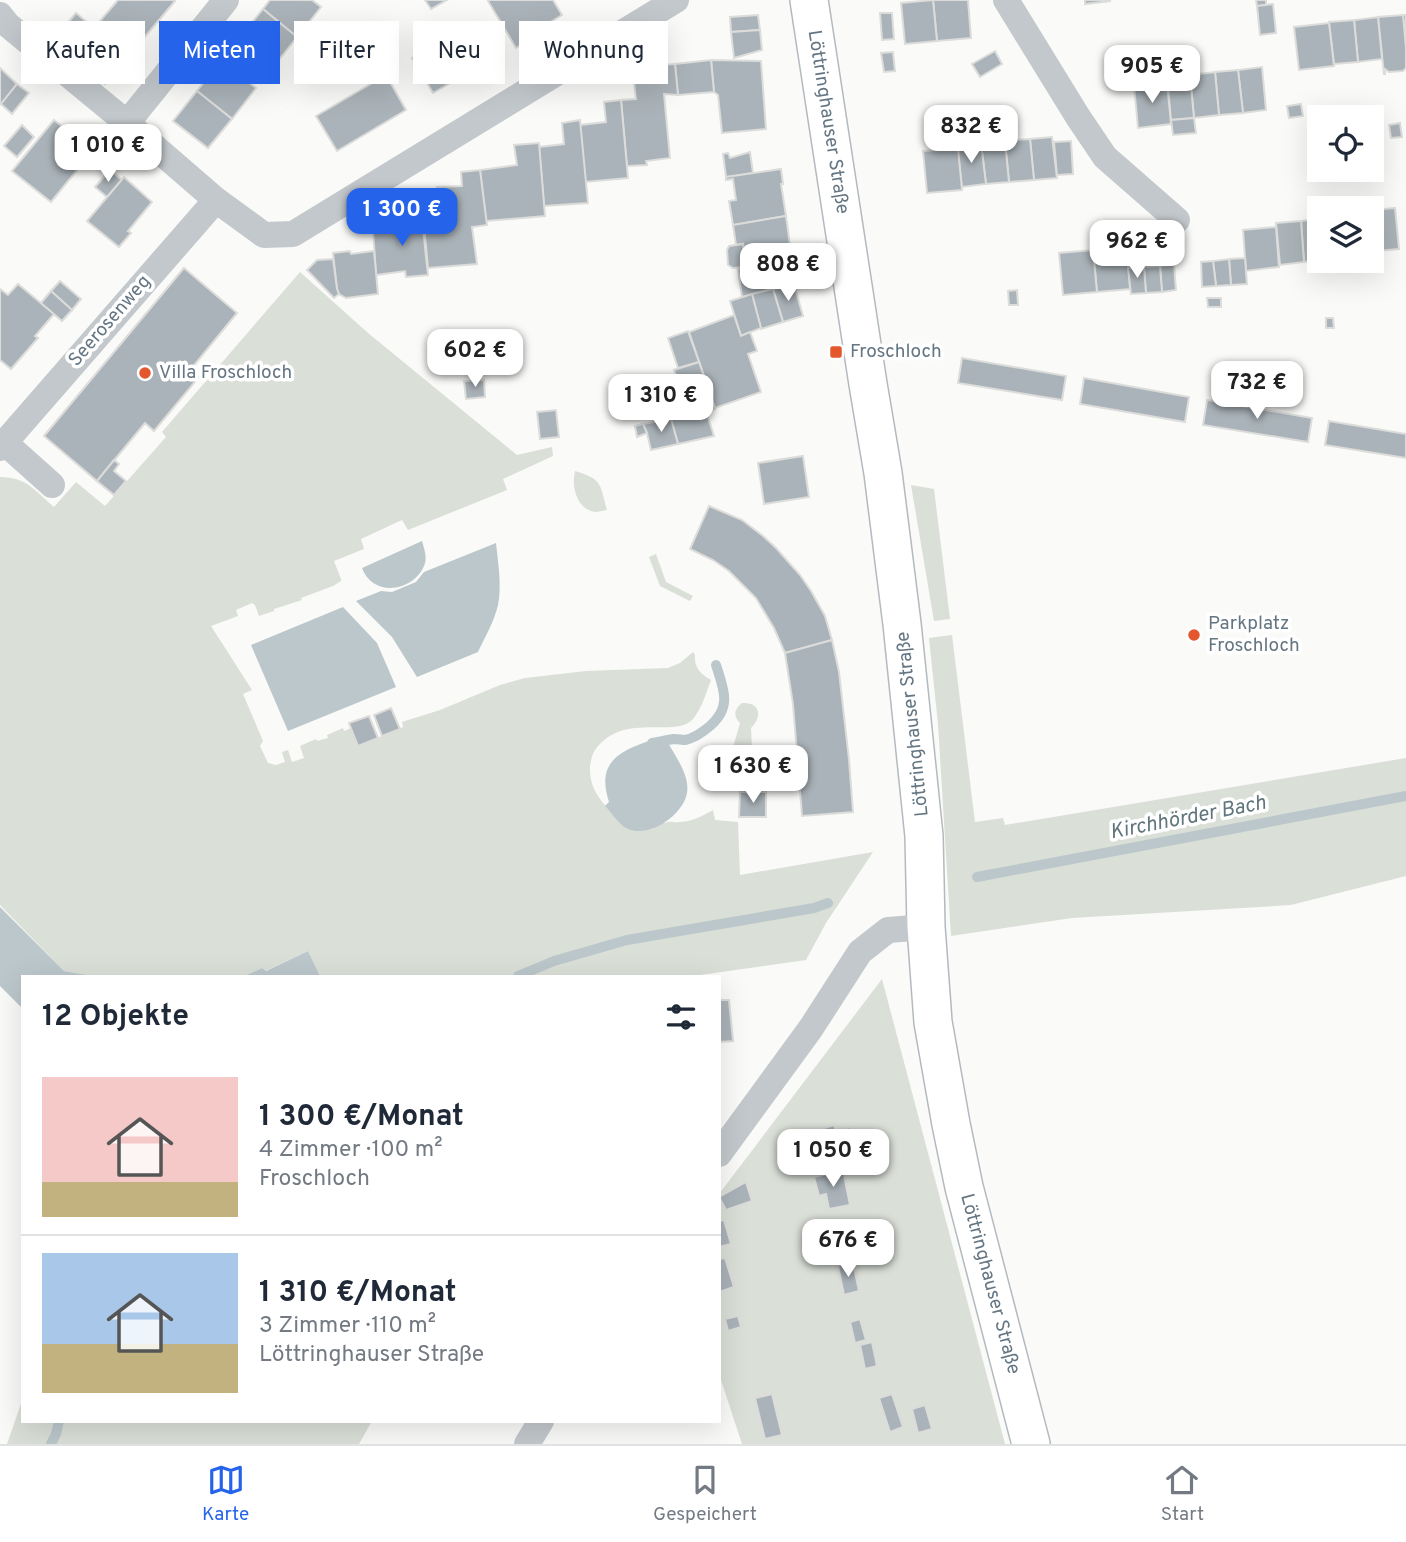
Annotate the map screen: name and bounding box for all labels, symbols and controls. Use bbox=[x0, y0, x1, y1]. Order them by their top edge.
chip: Kaufen bbox=[21, 21, 145, 84]
chip: Mieten bbox=[159, 21, 280, 84]
chip: Filter bbox=[294, 21, 399, 84]
chip: Neu bbox=[413, 21, 505, 84]
chip: Wohnung bbox=[519, 21, 668, 84]
street label: Löttringhauser Straße bbox=[802, 28, 854, 216]
pin: 905 € bbox=[1103, 46, 1201, 105]
text: 905 € bbox=[1120, 53, 1184, 82]
map controls bbox=[1307, 105, 1384, 273]
button: locate bbox=[1307, 105, 1384, 182]
pin: 832 € bbox=[922, 106, 1020, 165]
text: 832 € bbox=[940, 113, 1002, 142]
pin: 1 010 € bbox=[43, 124, 173, 184]
text: 1 010 € bbox=[71, 132, 145, 161]
pin: 1 300 € bbox=[337, 188, 467, 248]
text: 1 300 € bbox=[362, 196, 442, 225]
button: layers bbox=[1307, 196, 1384, 273]
pin: 962 € bbox=[1088, 220, 1186, 280]
text: 962 € bbox=[1106, 228, 1168, 257]
pin: 808 € bbox=[739, 244, 837, 303]
text: 808 € bbox=[756, 251, 820, 280]
street label: Seerosenweg bbox=[64, 270, 156, 372]
pin: 602 € bbox=[426, 330, 524, 389]
text: 602 € bbox=[443, 337, 507, 366]
place label: Froschloch bbox=[850, 340, 942, 364]
marker: Froschloch bbox=[828, 344, 844, 360]
place label: Villa Froschloch bbox=[159, 361, 292, 385]
pin: 732 € bbox=[1208, 362, 1306, 421]
marker: Villa Froschloch bbox=[137, 365, 153, 381]
text: 732 € bbox=[1227, 369, 1287, 398]
pin: 1 310 € bbox=[596, 374, 726, 434]
text: 1 310 € bbox=[624, 382, 698, 411]
place label: Parkplatz Froschloch bbox=[1208, 612, 1300, 658]
marker: Parkplatz Froschloch bbox=[1186, 627, 1202, 643]
street label: Löttringhauser Straße bbox=[891, 630, 935, 818]
pin: 1 630 € bbox=[688, 746, 818, 805]
text: 1 630 € bbox=[714, 753, 792, 782]
water label: Kirchhörder Bach bbox=[1108, 790, 1269, 846]
icon: filters bbox=[662, 998, 700, 1036]
text: 12 Objekte bbox=[42, 999, 189, 1036]
text: 1 300 €/Monat bbox=[259, 1099, 464, 1136]
icon: home bbox=[98, 1105, 182, 1189]
pin: 1 050 € bbox=[768, 1130, 898, 1189]
text: 4 Zimmer · 100 m² bbox=[259, 1136, 443, 1165]
text: 1 050 € bbox=[793, 1137, 873, 1166]
text: Froschloch bbox=[259, 1165, 370, 1194]
street label: Löttringhauser Straße bbox=[954, 1191, 1026, 1377]
pin: 676 € bbox=[799, 1220, 897, 1279]
text: 676 € bbox=[818, 1227, 878, 1256]
text: 1 310 €/Monat bbox=[259, 1275, 456, 1312]
icon: home bbox=[98, 1281, 182, 1365]
text: 3 Zimmer · 110 m² bbox=[259, 1312, 436, 1341]
text: Löttringhauser Straße bbox=[259, 1341, 484, 1370]
tab: Karte bbox=[202, 1461, 249, 1527]
tab: Gespeichert bbox=[653, 1461, 757, 1527]
tab: Start bbox=[1161, 1461, 1204, 1527]

